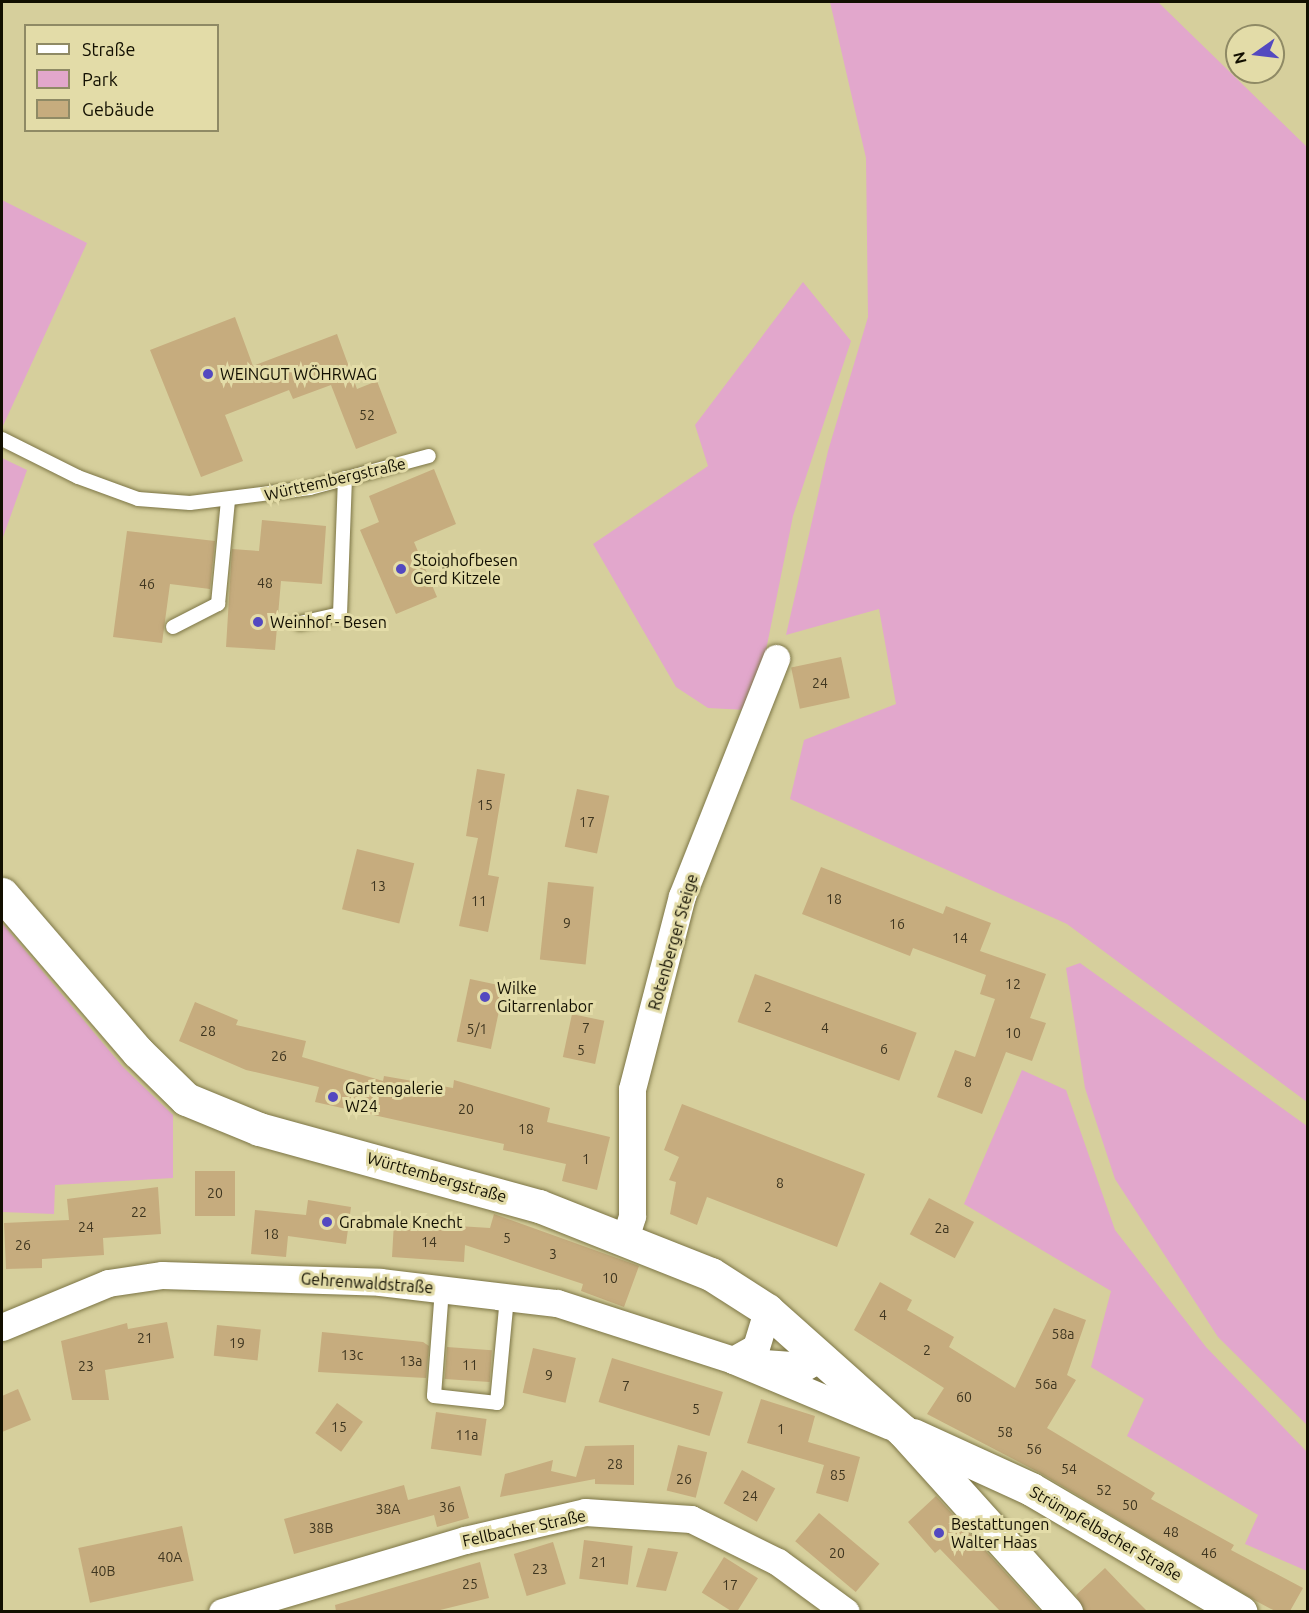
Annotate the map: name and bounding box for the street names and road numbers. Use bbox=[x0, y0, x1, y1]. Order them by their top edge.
street label: Württembergstraße bbox=[262, 453, 408, 505]
street label: Rotenberger Steige bbox=[644, 872, 702, 1012]
street label: Württembergstraße bbox=[365, 1148, 509, 1206]
street label: Gehrenwaldstraße bbox=[300, 1269, 434, 1297]
street label: Strümpfelbacher Straße bbox=[1027, 1482, 1185, 1584]
street label: Fellbacher Straße bbox=[460, 1506, 588, 1550]

